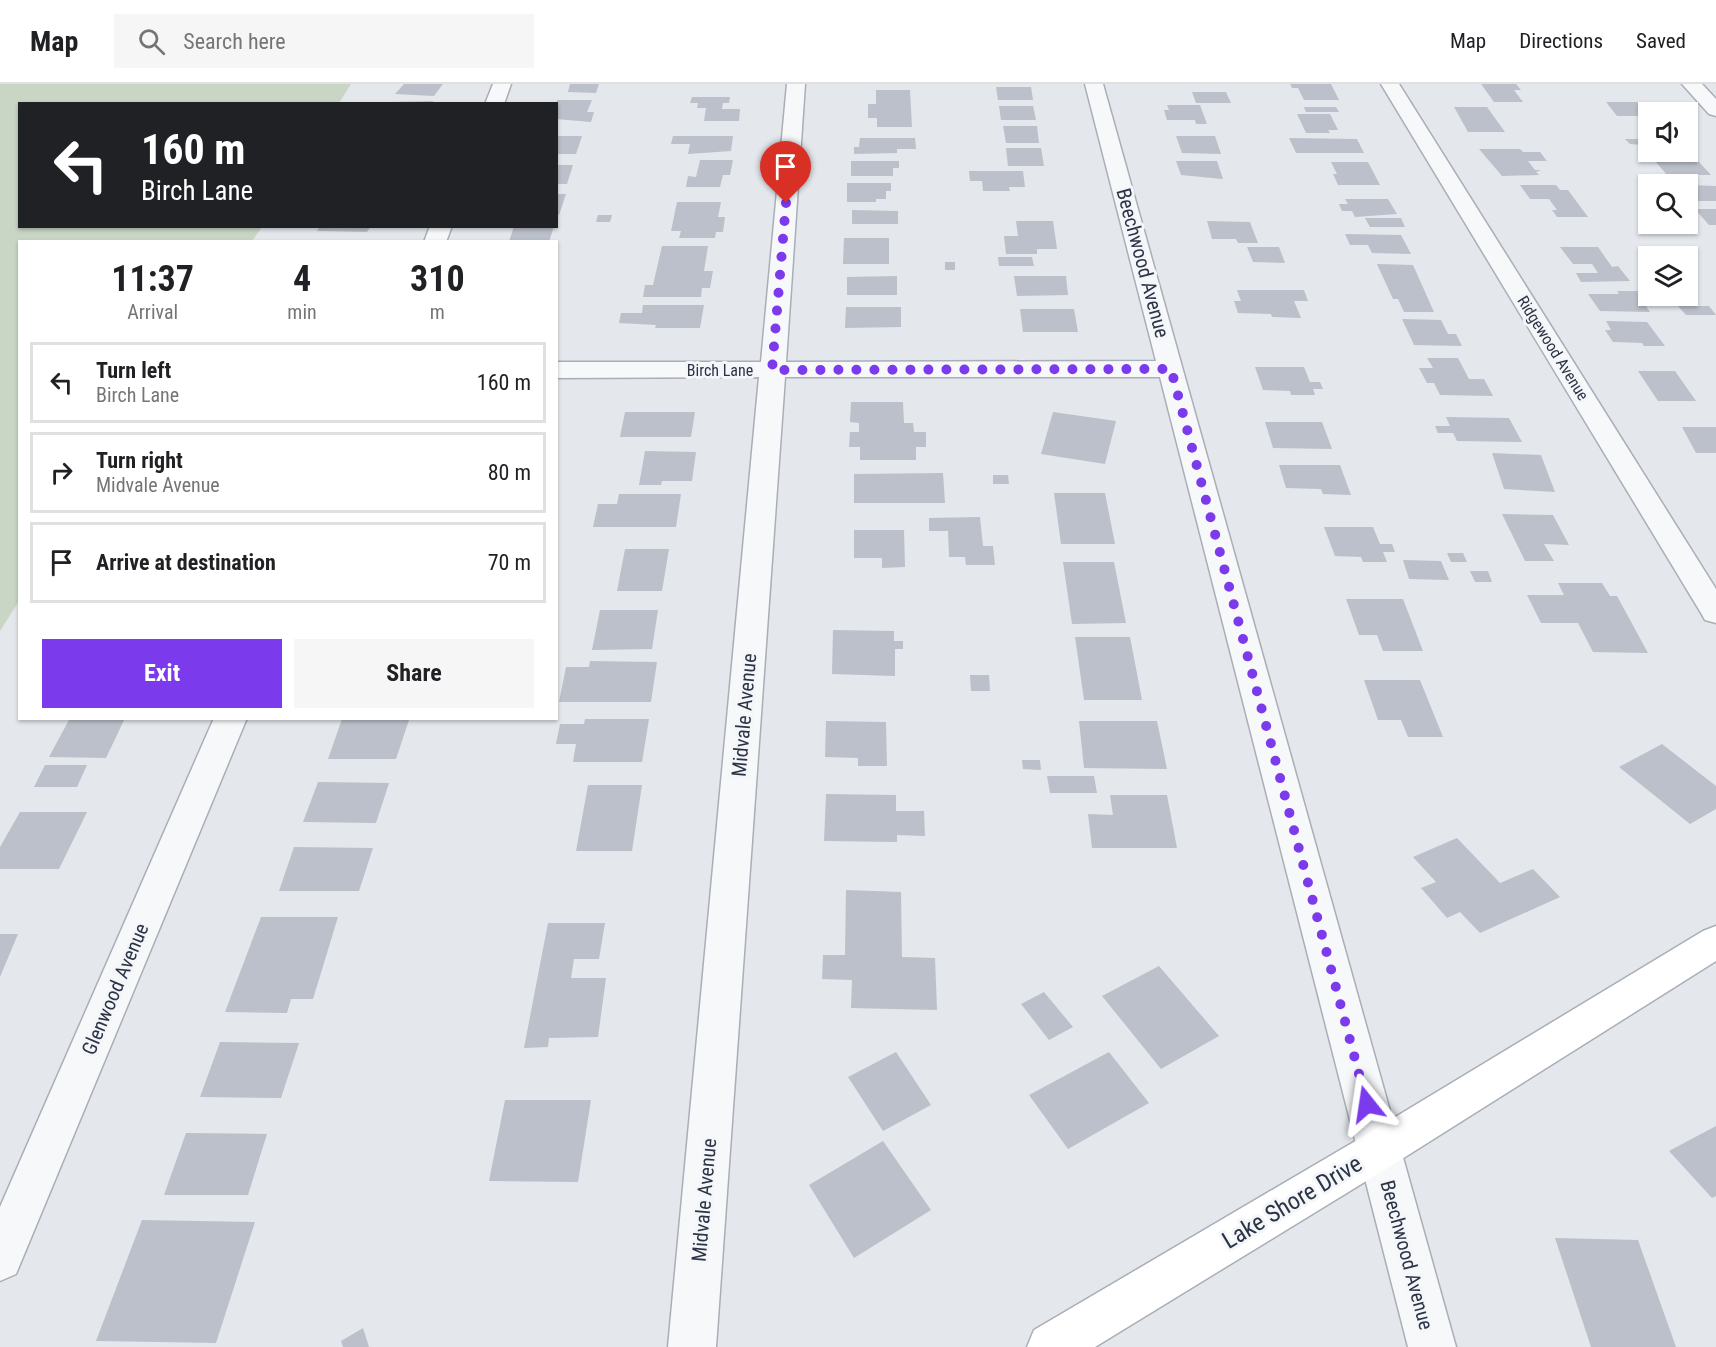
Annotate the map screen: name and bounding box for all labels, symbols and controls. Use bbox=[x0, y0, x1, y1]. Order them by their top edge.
search box bbox=[114, 14, 534, 68]
text: Map bbox=[30, 25, 78, 58]
icon: search bbox=[135, 25, 168, 58]
text: Search here bbox=[183, 29, 286, 54]
text: Map bbox=[1450, 29, 1486, 53]
text: Directions bbox=[1519, 29, 1603, 53]
text: Saved bbox=[1636, 29, 1686, 53]
map controls bbox=[1638, 102, 1698, 306]
button: sound bbox=[1638, 102, 1698, 162]
text: 160 m bbox=[141, 125, 246, 174]
icon: left bbox=[42, 126, 120, 204]
pin bbox=[760, 141, 811, 203]
icon: arrive bbox=[769, 150, 802, 183]
button: search bbox=[1638, 174, 1698, 234]
text: Birch Lane bbox=[141, 175, 253, 207]
street label: Beechwood Avenue bbox=[1112, 186, 1174, 340]
button: layers bbox=[1638, 246, 1698, 306]
text: 11:37 bbox=[111, 258, 194, 300]
text: 4 bbox=[293, 258, 311, 300]
text: 310 bbox=[410, 258, 465, 300]
street label: Ridgewood Avenue bbox=[1513, 292, 1593, 404]
text: Arrival bbox=[127, 300, 178, 324]
text: min bbox=[287, 300, 317, 324]
text: m bbox=[430, 300, 445, 324]
text: Turn left bbox=[96, 358, 171, 383]
street label: Birch Lane bbox=[687, 361, 753, 380]
icon: left bbox=[45, 366, 78, 399]
text: 160 m bbox=[477, 370, 531, 395]
text: Birch Lane bbox=[96, 383, 179, 407]
text: Turn right bbox=[96, 448, 183, 473]
icon: right bbox=[45, 456, 78, 489]
text: 80 m bbox=[488, 460, 531, 485]
text: Midvale Avenue bbox=[96, 473, 220, 497]
icon: arrive bbox=[45, 546, 78, 579]
text: Arrive at destination bbox=[96, 550, 276, 575]
text: 70 m bbox=[488, 550, 531, 575]
button: Exit bbox=[42, 639, 282, 708]
button: Share bbox=[294, 639, 534, 708]
street label: Midvale Avenue bbox=[727, 652, 761, 778]
street label: Glenwood Avenue bbox=[76, 920, 154, 1058]
position arrow bbox=[1335, 1072, 1399, 1136]
street label: Midvale Avenue bbox=[687, 1137, 721, 1263]
street label: Lake Shore Drive bbox=[1217, 1149, 1367, 1255]
street label: Beechwood Avenue bbox=[1376, 1178, 1438, 1332]

